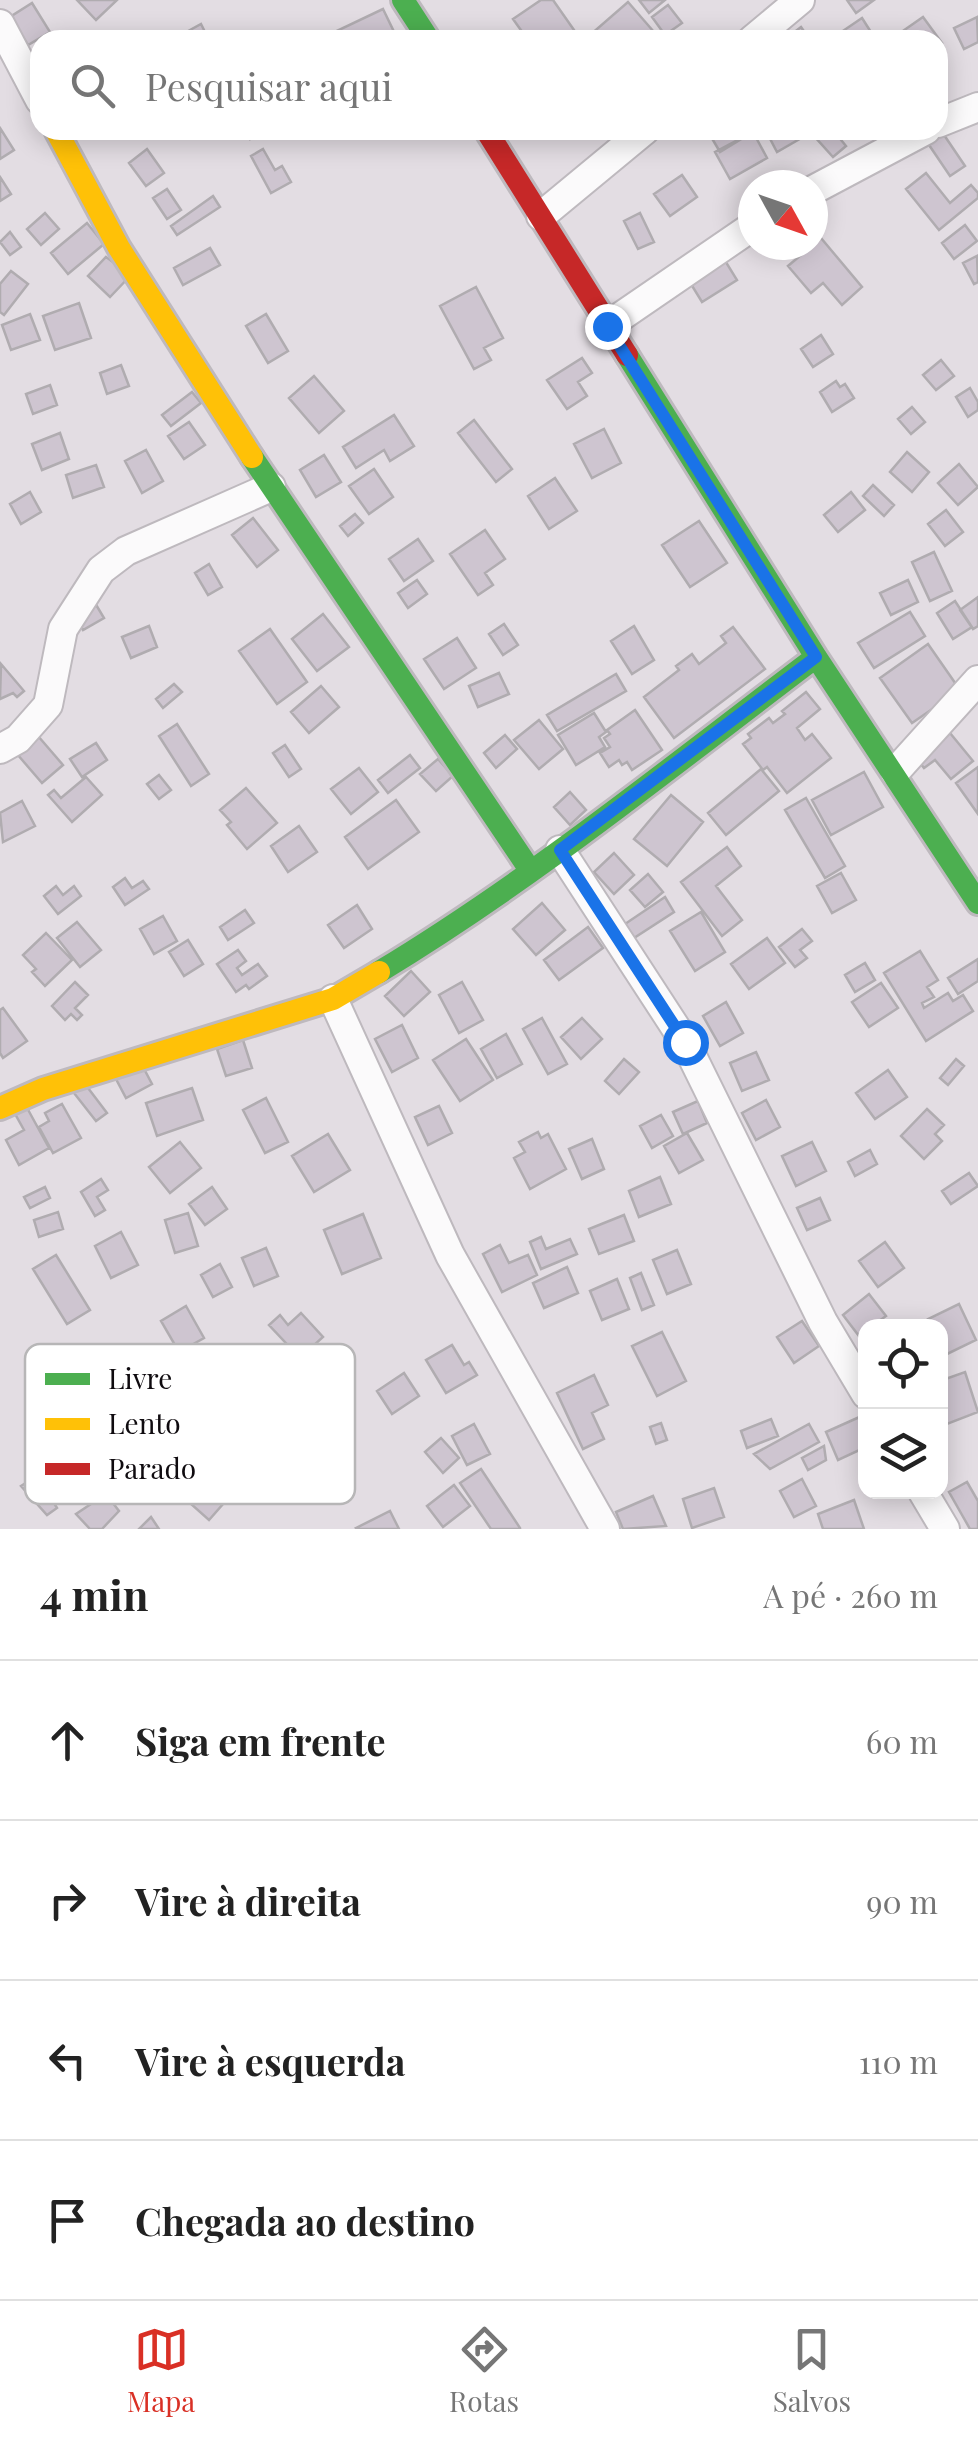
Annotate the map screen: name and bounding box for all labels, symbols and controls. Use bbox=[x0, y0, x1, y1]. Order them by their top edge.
search box bbox=[30, 30, 948, 140]
icon: search bbox=[65, 58, 120, 113]
text: Pesquisar aqui bbox=[145, 60, 393, 111]
north arrow bbox=[738, 170, 828, 260]
route end bbox=[585, 304, 631, 350]
route start bbox=[663, 1020, 709, 1066]
map controls bbox=[858, 1319, 948, 1499]
button: locate bbox=[858, 1319, 948, 1409]
legend bbox=[25, 1344, 355, 1504]
text: Livre bbox=[108, 1359, 172, 1396]
text: Lento bbox=[108, 1404, 181, 1441]
button: layers bbox=[858, 1409, 948, 1499]
text: Parado bbox=[108, 1449, 196, 1486]
text: 4 min bbox=[40, 1566, 149, 1622]
text: A pé · 260 m bbox=[763, 1573, 938, 1616]
icon: ahead bbox=[40, 1713, 95, 1768]
text: Siga em frente bbox=[135, 1715, 386, 1766]
text: 60 m bbox=[866, 1719, 938, 1762]
icon: right bbox=[40, 1873, 95, 1928]
text: Vire à direita bbox=[135, 1875, 361, 1926]
text: 90 m bbox=[866, 1879, 938, 1922]
icon: left bbox=[40, 2033, 95, 2088]
text: Vire à esquerda bbox=[135, 2035, 405, 2086]
text: 110 m bbox=[859, 2039, 938, 2082]
icon: arrive bbox=[40, 2193, 95, 2248]
text: Chegada ao destino bbox=[135, 2195, 475, 2246]
tab: Mapa bbox=[127, 2322, 195, 2419]
tab: Rotas bbox=[449, 2322, 519, 2419]
tab: Salvos bbox=[773, 2322, 851, 2419]

